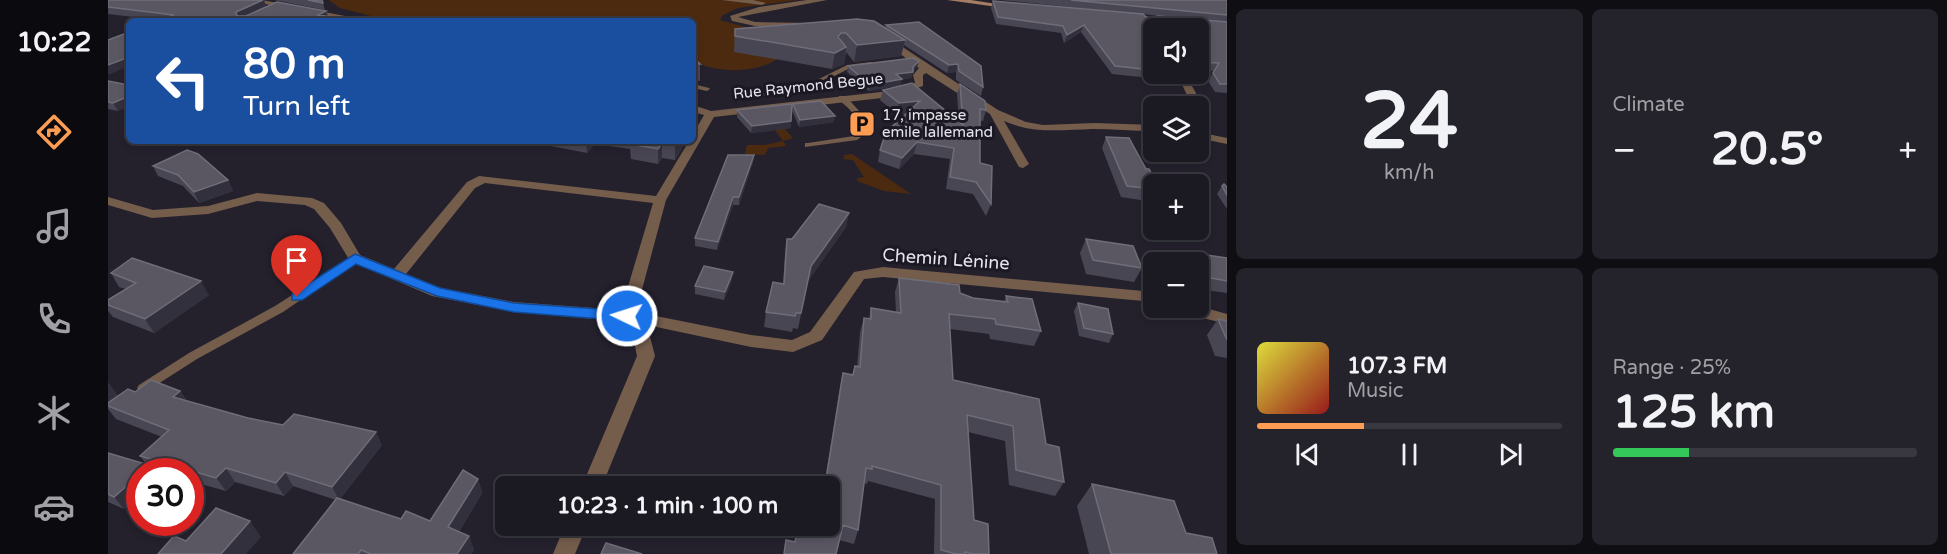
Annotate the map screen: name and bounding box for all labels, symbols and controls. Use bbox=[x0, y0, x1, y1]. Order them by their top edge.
map controls bbox=[1143, 18, 1209, 318]
button: sound bbox=[1143, 18, 1209, 84]
text: 10:22 bbox=[17, 26, 91, 59]
text: 80 m bbox=[243, 39, 345, 90]
icon: left bbox=[144, 42, 222, 120]
street label: Rue Raymond Begue bbox=[732, 69, 884, 103]
text: 24 bbox=[1360, 75, 1458, 169]
text: Turn left bbox=[243, 90, 350, 123]
text: Climate bbox=[1613, 93, 1685, 117]
button: layers bbox=[1143, 96, 1209, 162]
place label: 17, impasse emile lallemand bbox=[882, 106, 993, 141]
parking icon: 17, impasse emile lallemand bbox=[847, 109, 877, 139]
icon: directions bbox=[33, 111, 75, 153]
text: 20.5° bbox=[1711, 123, 1824, 177]
text: − bbox=[1613, 131, 1636, 170]
text: + bbox=[1898, 131, 1917, 170]
text: km/h bbox=[1384, 161, 1434, 185]
button: + bbox=[1143, 174, 1209, 240]
icon: music bbox=[33, 205, 75, 247]
pin bbox=[271, 235, 322, 297]
icon: arrive bbox=[280, 244, 313, 277]
street label: Chemin Lénine bbox=[882, 244, 1010, 274]
button: − bbox=[1143, 252, 1209, 318]
position arrow bbox=[595, 284, 659, 348]
icon: phone bbox=[33, 298, 75, 340]
text: 107.3 FM bbox=[1347, 353, 1447, 379]
text: Range · 25% bbox=[1613, 356, 1731, 380]
text: Music bbox=[1347, 379, 1403, 403]
text: 125 km bbox=[1613, 386, 1775, 440]
icon: climate bbox=[33, 392, 75, 434]
icon: previous bbox=[1291, 438, 1324, 471]
icon: pause bbox=[1393, 438, 1426, 471]
icon: next bbox=[1494, 438, 1527, 471]
speed limit sign: 30 bbox=[126, 458, 204, 536]
icon: car bbox=[33, 486, 75, 528]
text: 10:23 · 1 min · 100 m bbox=[557, 493, 778, 519]

